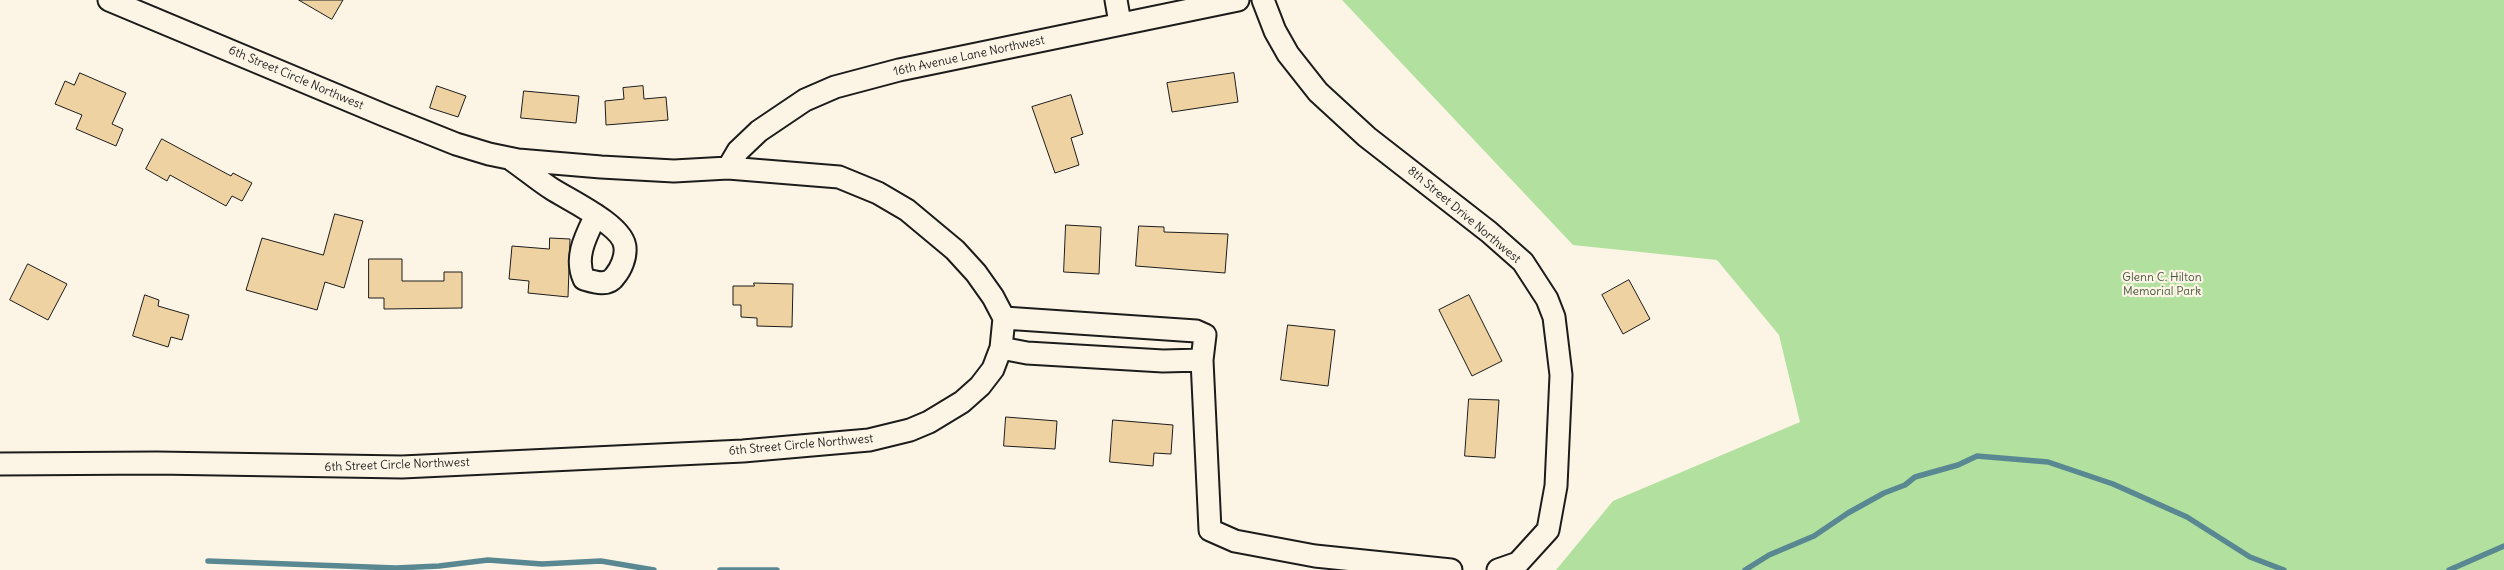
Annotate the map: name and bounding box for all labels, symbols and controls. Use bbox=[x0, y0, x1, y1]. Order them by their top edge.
street label: 16th Avenue Lane Northwest bbox=[892, 33, 1046, 79]
street label: 6th Street Circle Northwest bbox=[226, 43, 366, 113]
street label: 8th Street Drive Northwest bbox=[1405, 164, 1523, 266]
park label: Glenn C. Hilton Memorial Park bbox=[2122, 271, 2202, 299]
street label: 6th Street Circle Northwest bbox=[728, 431, 874, 459]
street label: 6th Street Circle Northwest bbox=[324, 455, 470, 475]

